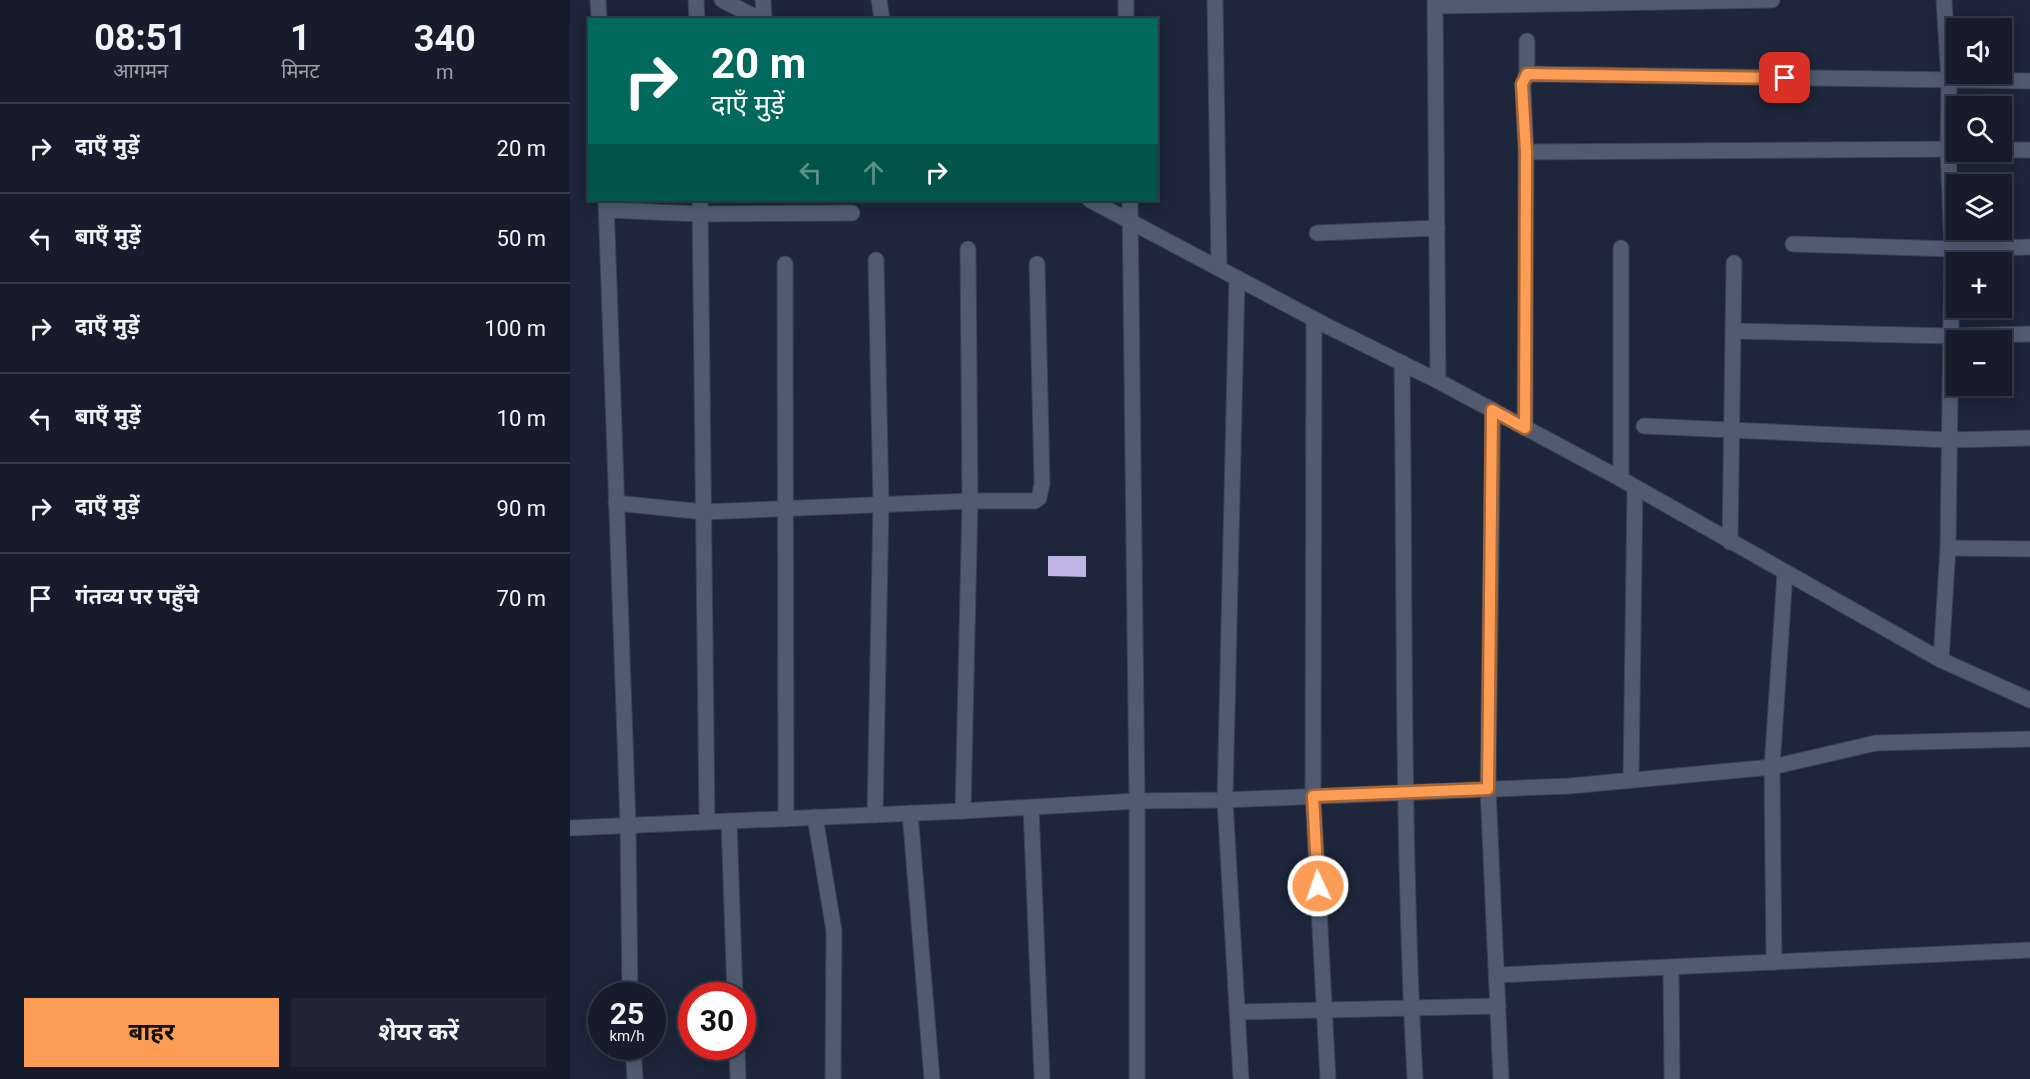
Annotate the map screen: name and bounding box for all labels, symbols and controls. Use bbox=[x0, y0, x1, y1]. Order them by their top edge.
text: 08:51 bbox=[94, 17, 187, 59]
text: 1 bbox=[290, 17, 311, 59]
text: 340 bbox=[414, 18, 476, 60]
map controls bbox=[1946, 18, 2012, 396]
button: sound bbox=[1946, 18, 2012, 84]
text: 20 m bbox=[711, 39, 806, 88]
icon: right bbox=[612, 42, 690, 120]
pin bbox=[1759, 52, 1810, 103]
text: आगमन bbox=[113, 59, 168, 83]
text: मिनट bbox=[281, 59, 320, 83]
text: m bbox=[436, 60, 454, 84]
icon: arrive bbox=[1768, 61, 1801, 94]
text: दाएँ मुड़ें bbox=[711, 89, 785, 121]
button: search bbox=[1946, 96, 2012, 162]
icon: right bbox=[24, 132, 57, 165]
text: दाएँ मुड़ें bbox=[75, 134, 140, 159]
text: 20 m bbox=[497, 136, 546, 161]
icon: left bbox=[794, 156, 827, 189]
icon: ahead bbox=[857, 156, 890, 189]
icon: right bbox=[920, 156, 953, 189]
button: layers bbox=[1946, 174, 2012, 240]
icon: left bbox=[24, 222, 57, 255]
text: बाएँ मुड़ें bbox=[75, 224, 141, 249]
text: 50 m bbox=[497, 226, 546, 251]
button: + bbox=[1946, 252, 2012, 318]
icon: right bbox=[24, 312, 57, 345]
text: दाएँ मुड़ें bbox=[75, 314, 140, 339]
text: 100 m bbox=[484, 316, 546, 341]
button: − bbox=[1946, 330, 2012, 396]
icon: left bbox=[24, 402, 57, 435]
text: बाएँ मुड़ें bbox=[75, 404, 141, 429]
text: 10 m bbox=[497, 406, 546, 431]
icon: right bbox=[24, 492, 57, 525]
text: दाएँ मुड़ें bbox=[75, 494, 140, 519]
text: 90 m bbox=[497, 496, 546, 521]
icon: arrive bbox=[24, 582, 57, 615]
text: गंतव्य पर पहुँचे bbox=[75, 584, 199, 609]
text: 70 m bbox=[497, 586, 546, 611]
position arrow bbox=[1286, 854, 1350, 918]
speed limit sign: 30 bbox=[678, 982, 756, 1060]
text: 25 bbox=[610, 996, 644, 1031]
button: बाहर bbox=[24, 998, 279, 1067]
button: शेयर करें bbox=[291, 998, 546, 1067]
text: km/h bbox=[609, 1027, 645, 1045]

